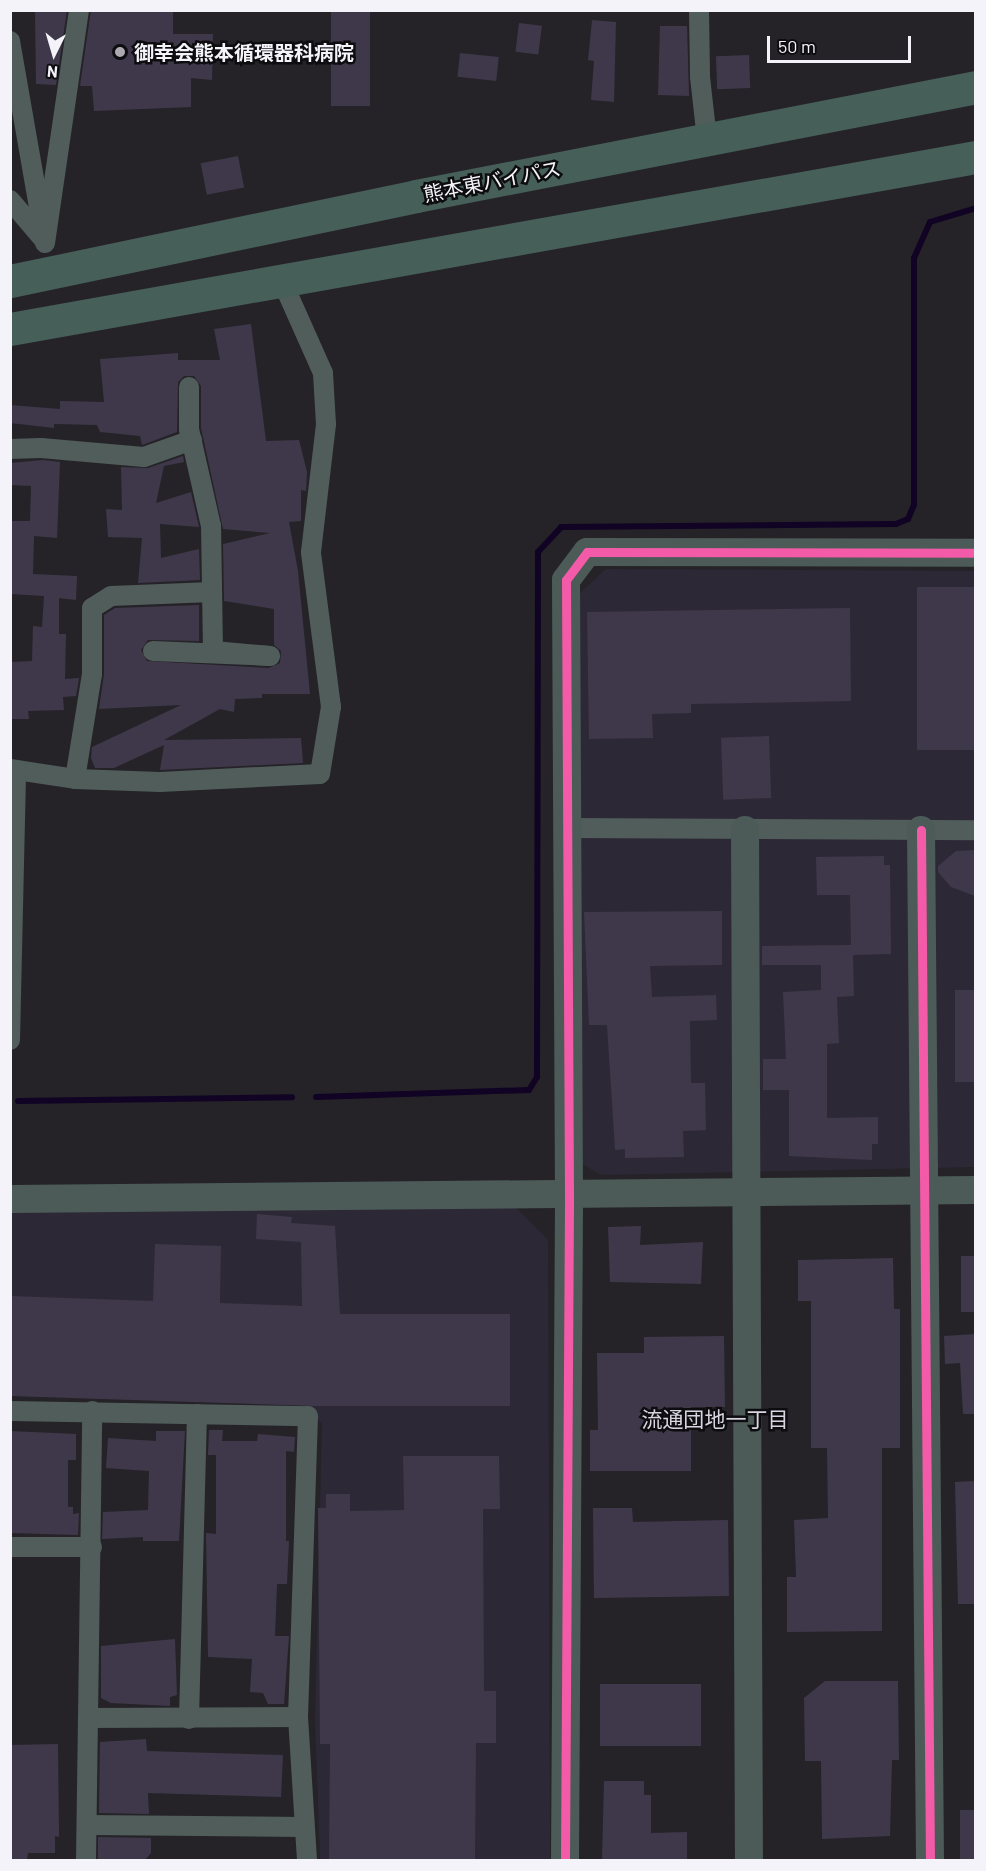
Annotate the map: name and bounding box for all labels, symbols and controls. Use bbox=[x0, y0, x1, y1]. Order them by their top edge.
north arrow bbox=[24, 24, 84, 84]
scale bar bbox=[770, 24, 914, 62]
text: 50 m bbox=[778, 35, 816, 57]
place label: 御幸会熊本循環器科病院 bbox=[134, 40, 354, 64]
marker: 御幸会熊本循環器科病院 bbox=[111, 43, 129, 61]
text: N bbox=[46, 63, 59, 82]
street label: 熊本東バイパス bbox=[421, 156, 563, 206]
district label: 流通団地一丁目 bbox=[642, 1406, 788, 1432]

